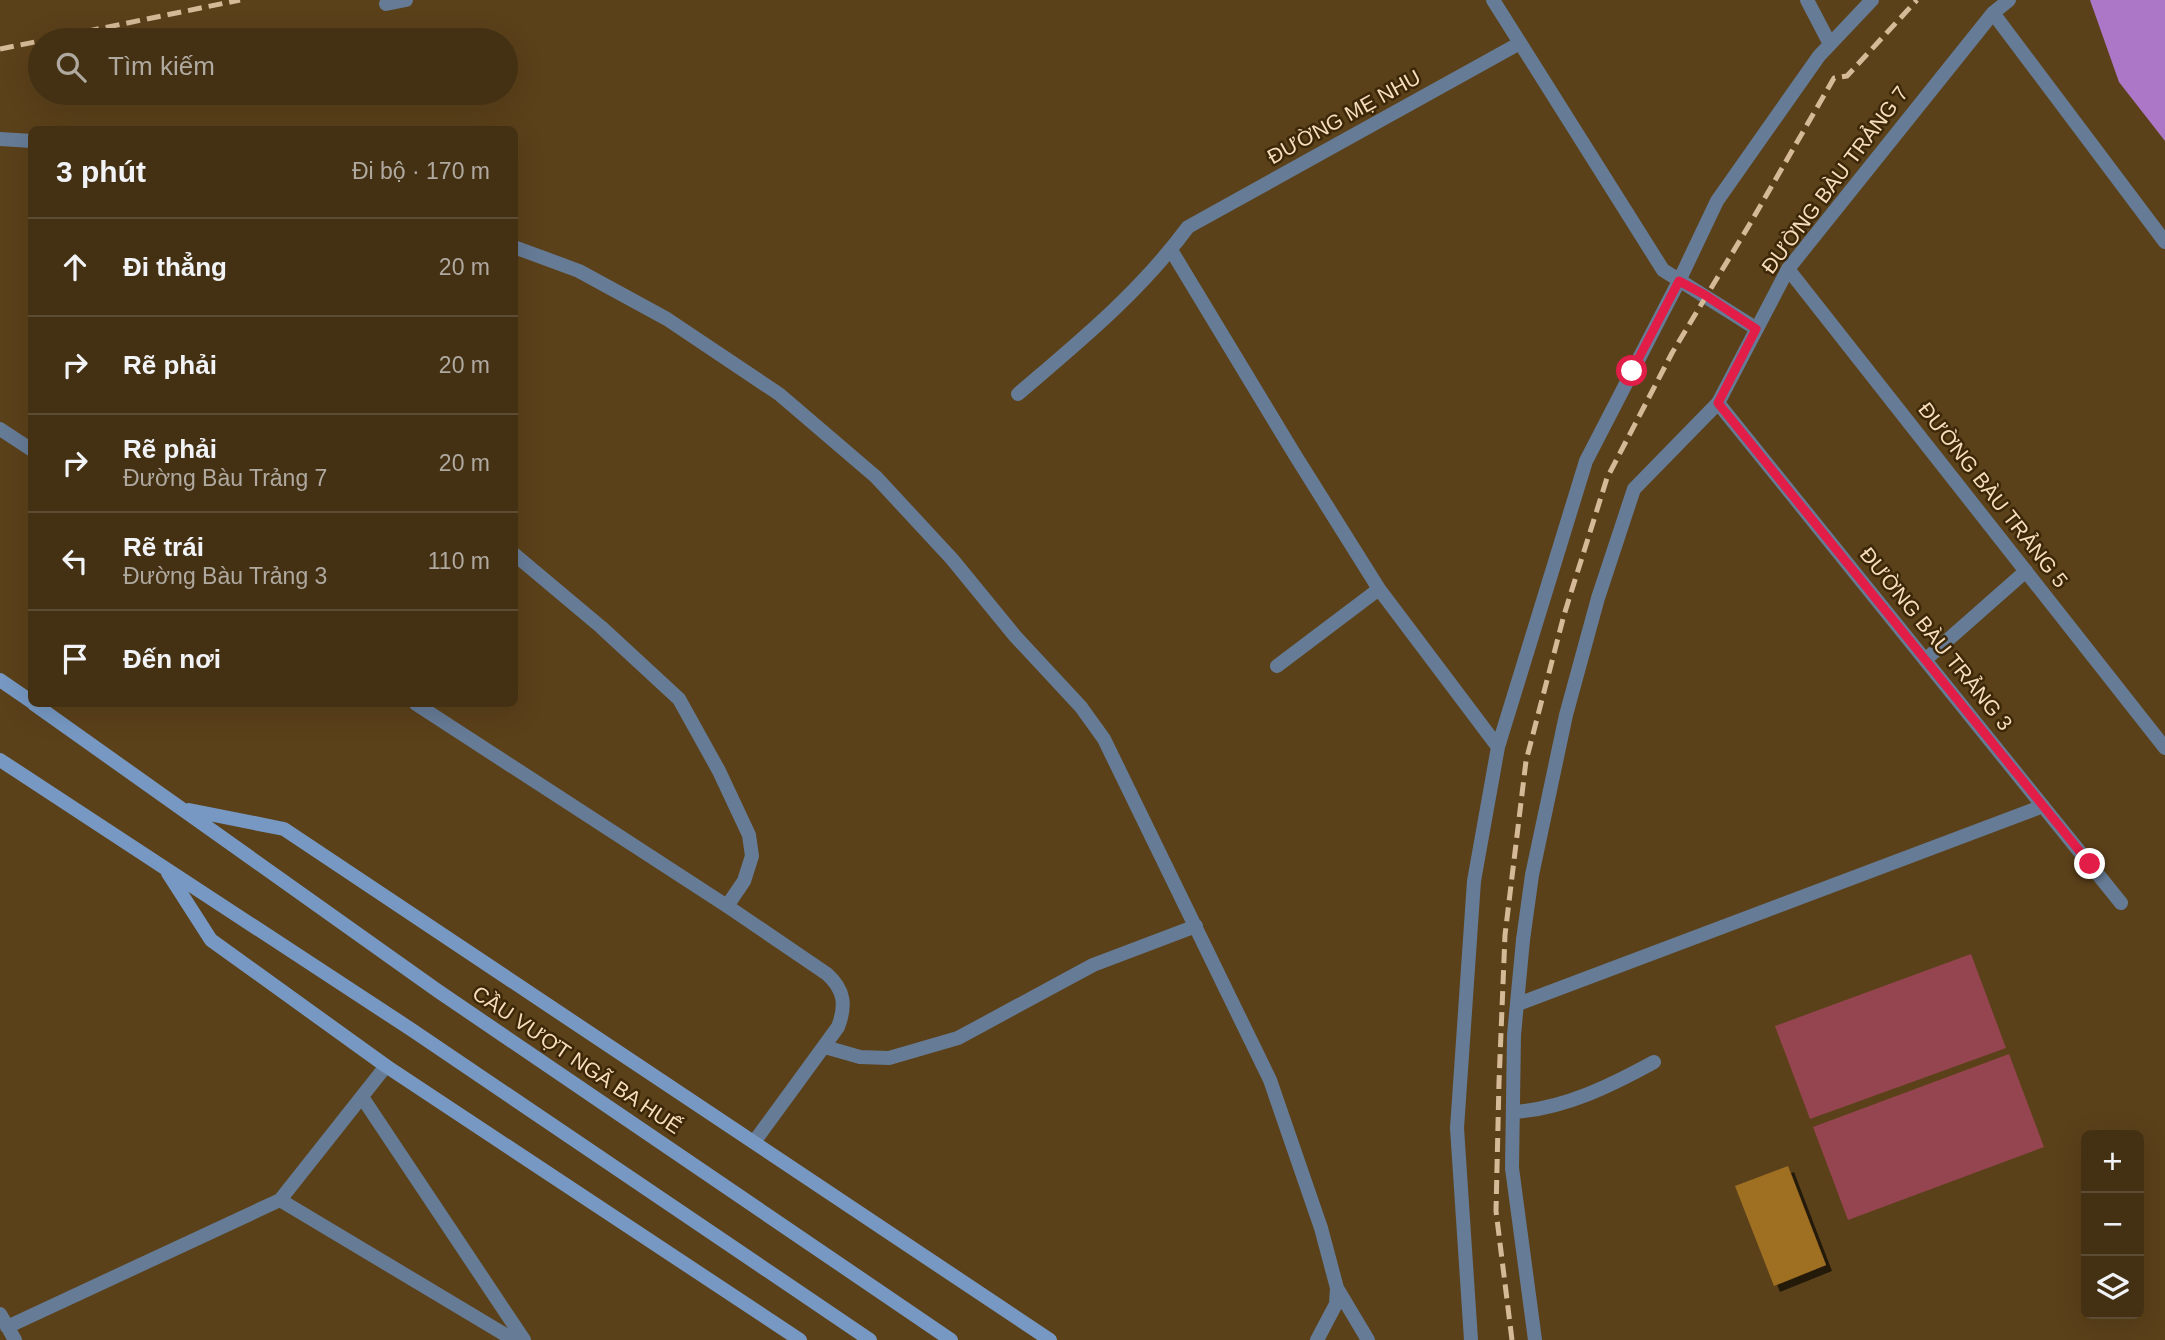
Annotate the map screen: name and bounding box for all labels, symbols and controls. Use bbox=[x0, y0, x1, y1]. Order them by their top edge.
search box bbox=[28, 28, 518, 105]
icon: search bbox=[52, 48, 90, 86]
text: Tìm kiếm bbox=[108, 51, 215, 81]
street label: ĐƯỜNG MẸ NHU bbox=[1263, 65, 1424, 168]
street label: ĐƯỜNG BÀU TRẢNG 7 bbox=[1757, 82, 1912, 278]
text: 3 phút bbox=[56, 155, 146, 188]
text: Đi bộ · 170 m bbox=[352, 158, 490, 184]
icon: ahead bbox=[56, 248, 94, 286]
text: Đi thẳng bbox=[123, 252, 227, 282]
text: 20 m bbox=[439, 254, 490, 280]
icon: right bbox=[56, 346, 94, 384]
text: Rẽ phải bbox=[123, 350, 217, 380]
text: 20 m bbox=[439, 352, 490, 378]
route start bbox=[1616, 355, 1647, 386]
street label: ĐƯỜNG BÀU TRẢNG 5 bbox=[1914, 398, 2073, 592]
text: Rẽ phải bbox=[123, 434, 217, 464]
icon: right bbox=[56, 444, 94, 482]
text: 20 m bbox=[439, 450, 490, 476]
text: Đường Bàu Trảng 7 bbox=[123, 465, 327, 491]
text: Rẽ trái bbox=[123, 532, 204, 562]
icon: left bbox=[56, 542, 94, 580]
street label: ĐƯỜNG BÀU TRẢNG 3 bbox=[1856, 543, 2017, 735]
text: 110 m bbox=[428, 548, 490, 574]
text: Đường Bàu Trảng 3 bbox=[123, 563, 327, 589]
icon: arrive bbox=[56, 640, 94, 678]
text: Đến nơi bbox=[123, 644, 221, 674]
route end bbox=[2074, 848, 2105, 879]
street label: CẦU VƯỢT NGÃ BA HUẾ bbox=[469, 981, 686, 1138]
map controls bbox=[2081, 1130, 2144, 1319]
button: + bbox=[2081, 1130, 2144, 1193]
button: − bbox=[2081, 1193, 2144, 1256]
button: layers bbox=[2081, 1256, 2144, 1319]

